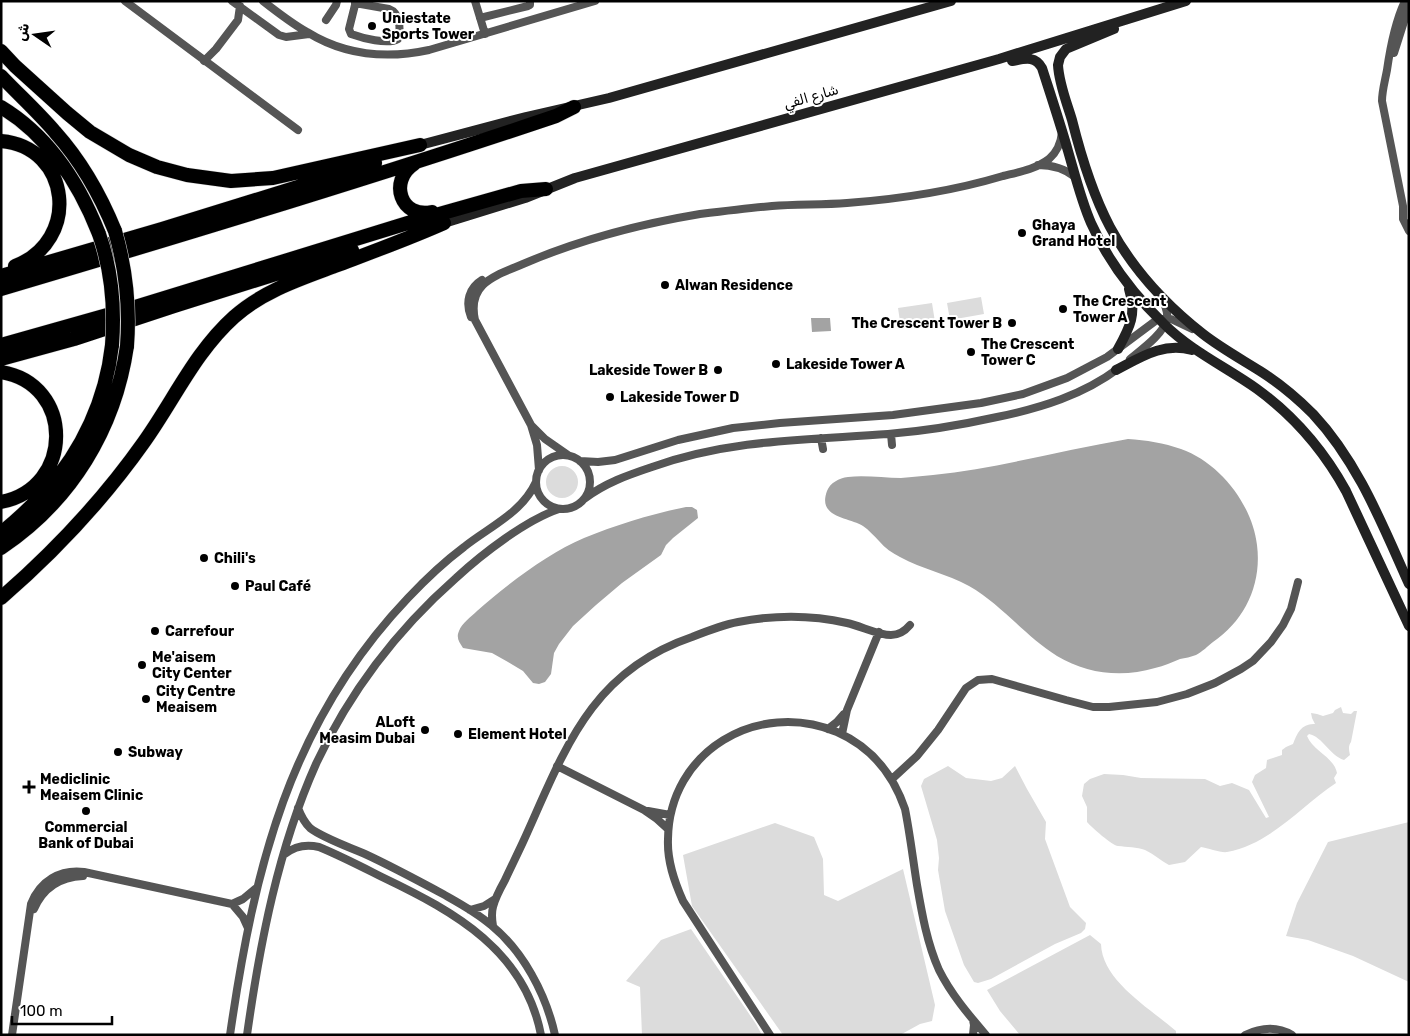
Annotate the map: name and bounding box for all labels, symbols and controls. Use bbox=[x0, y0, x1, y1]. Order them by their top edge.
north arrow bbox=[10, 10, 60, 60]
place label: Uniestate Sports Tower bbox=[382, 10, 475, 43]
marker: Uniestate Sports Tower bbox=[366, 20, 378, 32]
text: ش bbox=[13, 21, 33, 43]
street label: شارع الفي bbox=[782, 81, 841, 115]
place label: Ghaya Grand Hotel bbox=[1032, 217, 1115, 250]
marker: Ghaya Grand Hotel bbox=[1016, 227, 1028, 239]
place label: Alwan Residence bbox=[675, 277, 793, 294]
marker: Alwan Residence bbox=[659, 279, 671, 291]
place label: The Crescent Tower A bbox=[1073, 293, 1167, 326]
marker: The Crescent Tower A bbox=[1057, 303, 1069, 315]
place label: The Crescent Tower B bbox=[851, 315, 1002, 332]
marker: The Crescent Tower B bbox=[1006, 317, 1018, 329]
place label: The Crescent Tower C bbox=[981, 336, 1075, 369]
marker: The Crescent Tower C bbox=[965, 346, 977, 358]
place label: Lakeside Tower A bbox=[786, 356, 905, 373]
marker: Lakeside Tower A bbox=[770, 358, 782, 370]
place label: Lakeside Tower B bbox=[589, 362, 708, 379]
marker: Lakeside Tower B bbox=[712, 364, 724, 376]
place label: Lakeside Tower D bbox=[620, 389, 739, 406]
marker: Lakeside Tower D bbox=[604, 391, 616, 403]
place label: Chili's bbox=[214, 550, 256, 567]
marker: Chili's bbox=[198, 552, 210, 564]
place label: Paul Café bbox=[245, 578, 311, 595]
marker: Paul Café bbox=[229, 580, 241, 592]
place label: Carrefour bbox=[165, 623, 235, 640]
marker: Carrefour bbox=[149, 625, 161, 637]
place label: Me'aisem City Center bbox=[152, 649, 232, 682]
marker: Me'aisem City Center bbox=[136, 659, 148, 671]
place label: City Centre Meaisem bbox=[156, 683, 236, 716]
marker: City Centre Meaisem bbox=[140, 693, 152, 705]
place label: ALoft Measim Dubai bbox=[319, 714, 415, 747]
marker: ALoft Measim Dubai bbox=[419, 724, 431, 736]
place label: Element Hotel bbox=[468, 726, 567, 743]
marker: Element Hotel bbox=[452, 728, 464, 740]
place label: Subway bbox=[128, 744, 183, 761]
marker: Subway bbox=[112, 746, 124, 758]
place label: Mediclinic Meaisem Clinic bbox=[40, 771, 143, 804]
marker: Mediclinic Meaisem Clinic bbox=[22, 780, 36, 794]
marker: Commercial Bank of Dubai bbox=[80, 805, 92, 817]
place label: Commercial Bank of Dubai bbox=[38, 819, 134, 852]
scale bar bbox=[12, 994, 112, 1026]
text: 100 m bbox=[20, 1002, 62, 1020]

